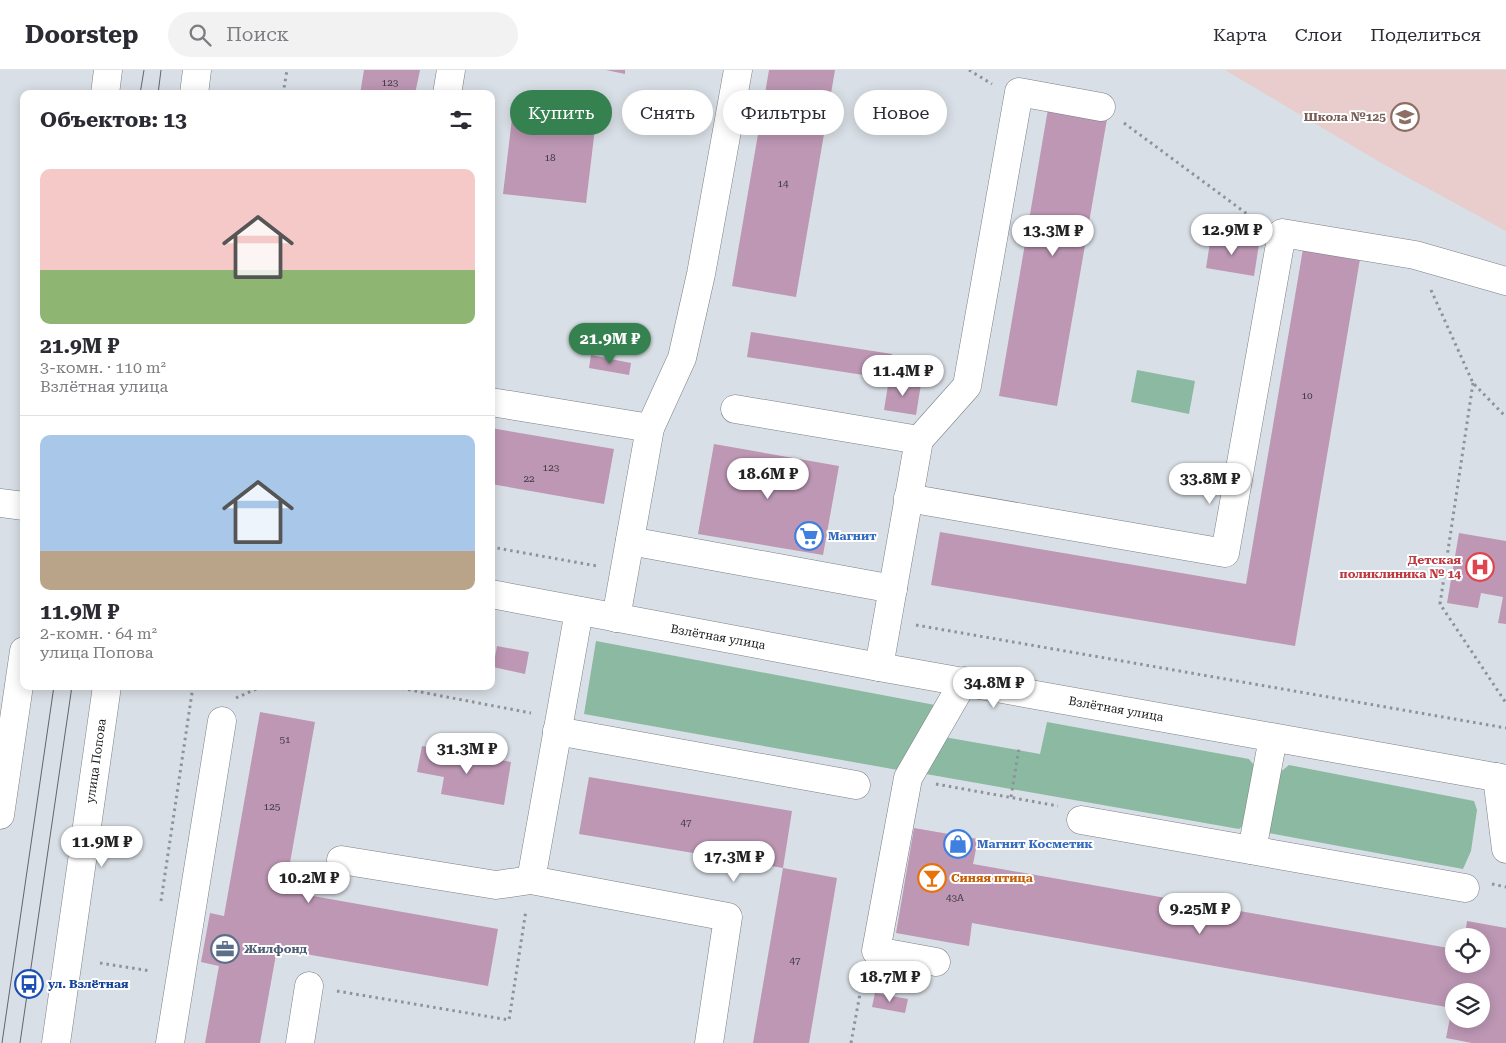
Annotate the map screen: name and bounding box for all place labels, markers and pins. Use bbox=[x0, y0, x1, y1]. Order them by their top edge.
school or university icon: Школа №125 bbox=[1390, 102, 1420, 132]
place label: Школа №125 bbox=[1304, 110, 1386, 124]
pin: 13.3M ₽ bbox=[1007, 214, 1099, 257]
pin: 12.9M ₽ bbox=[1186, 214, 1278, 256]
pin: 21.9M ₽ bbox=[564, 322, 656, 365]
pin: 11.4M ₽ bbox=[857, 354, 949, 397]
pin: 18.6M ₽ bbox=[722, 458, 814, 500]
pin: 33.8M ₽ bbox=[1164, 462, 1256, 505]
supermarket icon: Магнит bbox=[794, 521, 824, 551]
place label: Магнит bbox=[828, 529, 876, 543]
hospital icon: Детская поликлиника № 14 bbox=[1465, 552, 1495, 582]
place label: Детская поликлиника № 14 bbox=[1340, 553, 1461, 581]
pin: 34.8M ₽ bbox=[948, 666, 1040, 709]
pin: 31.3M ₽ bbox=[421, 732, 513, 775]
pin: 11.9M ₽ bbox=[56, 826, 148, 868]
shop icon: Магнит Косметик bbox=[943, 829, 973, 859]
place label: Магнит Косметик bbox=[977, 837, 1093, 851]
pin: 17.3M ₽ bbox=[688, 840, 780, 883]
pin: 10.2M ₽ bbox=[263, 862, 355, 904]
bar icon: Синяя птица bbox=[917, 863, 947, 893]
place label: Синяя птица bbox=[951, 871, 1033, 885]
pin: 9.25M ₽ bbox=[1154, 892, 1246, 935]
office icon: Жилфонд bbox=[210, 934, 240, 964]
place label: Жилфонд bbox=[244, 942, 308, 956]
pin: 18.7M ₽ bbox=[844, 960, 936, 1003]
bus stop icon: ул. Взлётная bbox=[14, 969, 44, 999]
place label: ул. Взлётная bbox=[48, 977, 129, 991]

